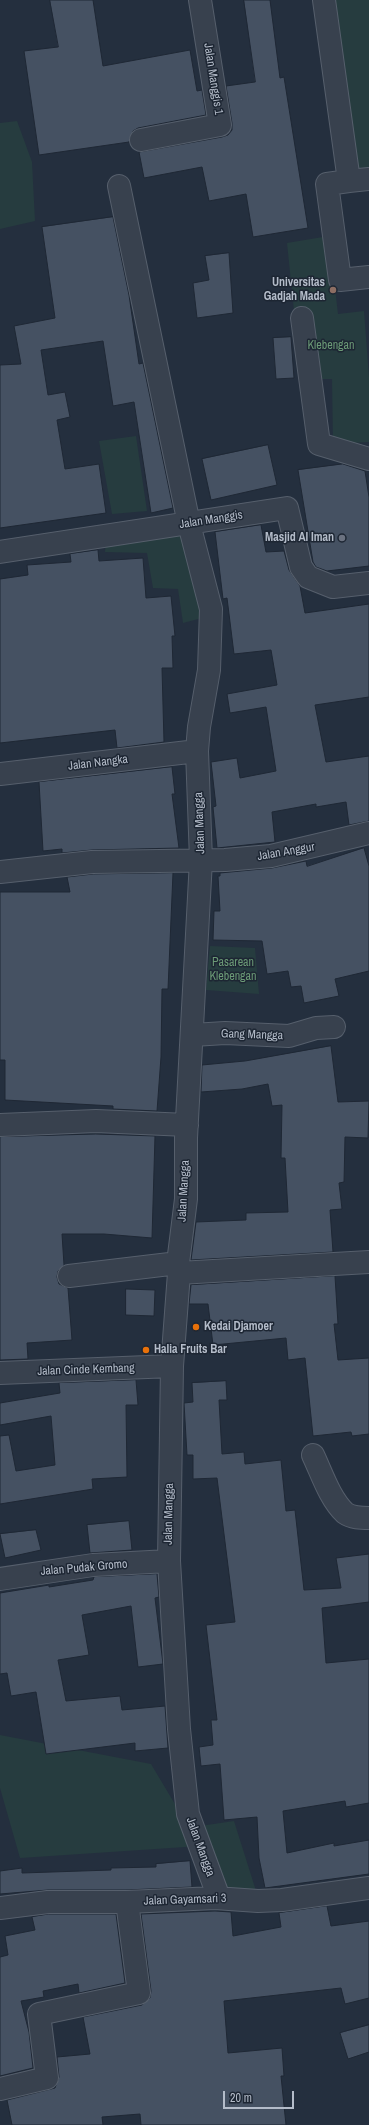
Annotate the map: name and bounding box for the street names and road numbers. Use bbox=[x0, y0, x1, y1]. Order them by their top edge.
street label: Jalan Manggis 1 bbox=[200, 42, 226, 116]
street label: Jalan Manggis bbox=[178, 508, 244, 532]
street label: Jalan Nangka bbox=[67, 752, 129, 774]
street label: Jalan Mangga bbox=[192, 792, 208, 854]
street label: Jalan Anggur bbox=[256, 840, 316, 864]
street label: Gang Mangga bbox=[221, 1027, 283, 1043]
street label: Jalan Mangga bbox=[175, 1160, 193, 1222]
street label: Jalan Cinde Kembang bbox=[37, 1361, 135, 1379]
street label: Jalan Mangga bbox=[161, 1483, 177, 1545]
street label: Jalan Pudak Gromo bbox=[40, 1557, 128, 1579]
street label: Jalan Mangga bbox=[183, 1815, 217, 1879]
street label: Jalan Gayamsari 3 bbox=[143, 1891, 227, 1909]

